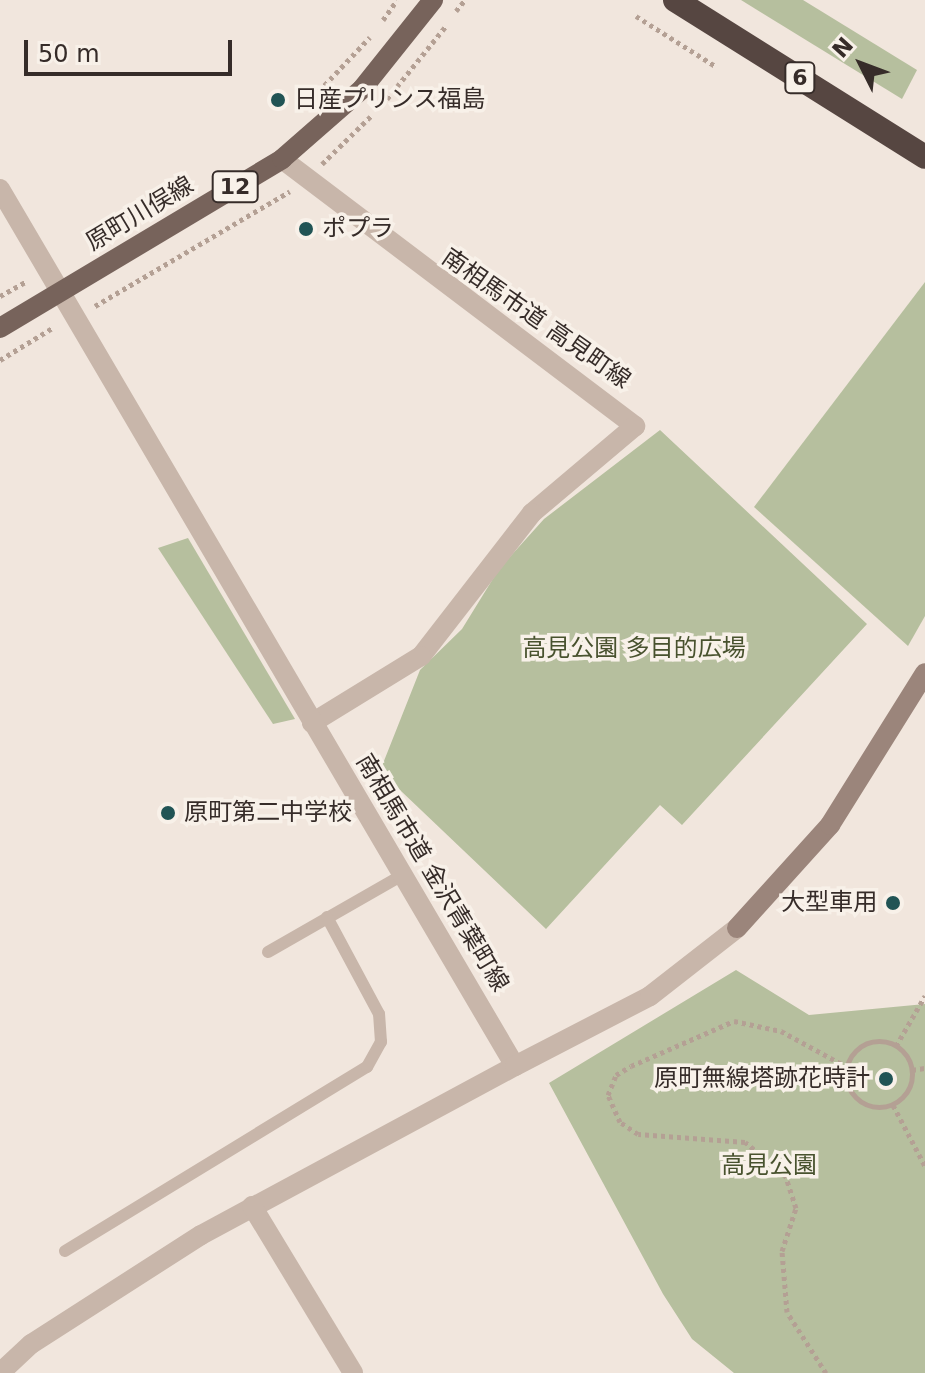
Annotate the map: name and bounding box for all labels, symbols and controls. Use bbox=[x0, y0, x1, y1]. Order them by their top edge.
scale bar bbox=[28, 24, 236, 74]
north arrow bbox=[821, 24, 901, 104]
text: N bbox=[827, 32, 858, 63]
text: 50 m bbox=[38, 40, 100, 68]
road number: 6 bbox=[784, 60, 816, 96]
place label: 日産プリンス福島 bbox=[294, 86, 486, 114]
marker: 日産プリンス福島 bbox=[269, 91, 287, 109]
road number: 12 bbox=[211, 169, 259, 205]
street label: 原町川俣線 bbox=[81, 171, 199, 257]
place label: ポプラ bbox=[322, 215, 394, 243]
marker: ポプラ bbox=[297, 220, 315, 238]
street label: 南相馬市道 高見町線 bbox=[436, 243, 636, 395]
park label: 高見公園 多目的広場 bbox=[522, 635, 746, 663]
street label: 南相馬市道 金沢青葉町線 bbox=[350, 749, 514, 997]
place label: 原町第二中学校 bbox=[184, 799, 352, 827]
marker: 原町第二中学校 bbox=[159, 804, 177, 822]
place label: 大型車用 bbox=[781, 889, 877, 917]
marker: 大型車用 bbox=[884, 894, 902, 912]
place label: 原町無線塔跡花時計 bbox=[654, 1065, 870, 1093]
marker: 原町無線塔跡花時計 bbox=[877, 1070, 895, 1088]
park label: 高見公園 bbox=[721, 1152, 817, 1180]

